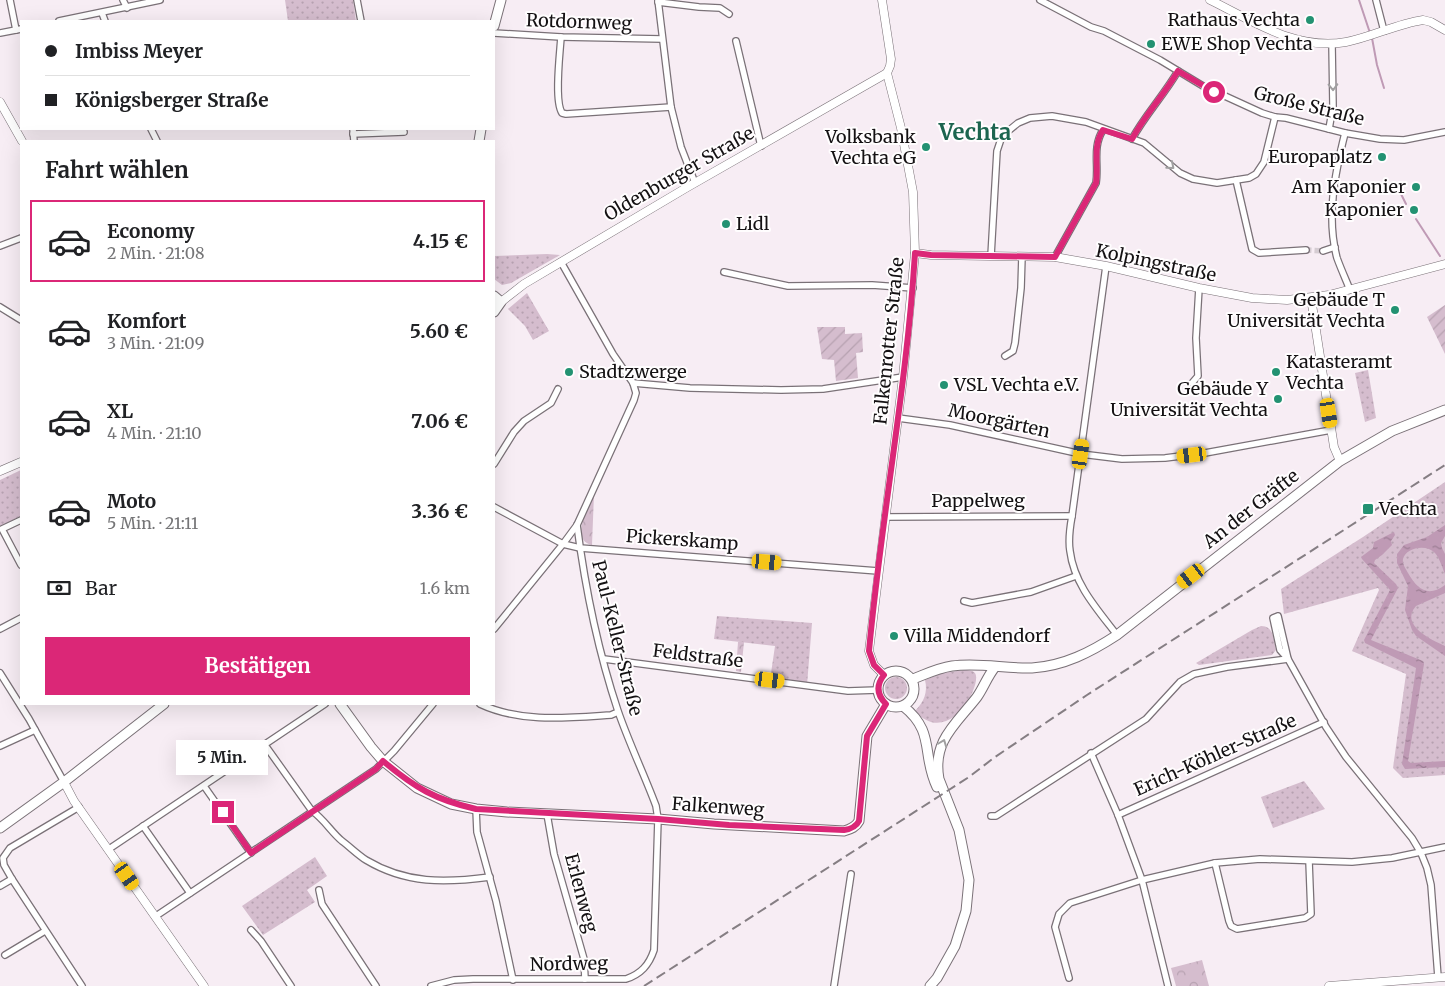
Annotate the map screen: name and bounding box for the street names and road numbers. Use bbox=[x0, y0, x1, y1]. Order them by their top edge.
street label: Rotdornweg bbox=[526, 8, 633, 35]
street label: Große Straße bbox=[1252, 81, 1367, 130]
street label: Oldenburger Straße bbox=[600, 121, 758, 226]
street label: Kolpingstraße bbox=[1094, 239, 1218, 286]
street label: Falkenrotter Straße bbox=[868, 256, 909, 426]
street label: Moorgärten bbox=[946, 399, 1052, 443]
street label: An der Gräfte bbox=[1197, 464, 1303, 554]
street label: Pappelweg bbox=[931, 489, 1025, 512]
street label: Pickerskamp bbox=[625, 524, 739, 555]
street label: Paul-Keller-Straße bbox=[587, 558, 648, 718]
street label: Feldstraße bbox=[651, 639, 745, 672]
street label: Erich-Köhler-Straße bbox=[1130, 708, 1300, 801]
street label: Falkenweg bbox=[671, 792, 765, 821]
street label: Erlenweg bbox=[560, 851, 603, 935]
street label: Nordweg bbox=[530, 951, 608, 976]

